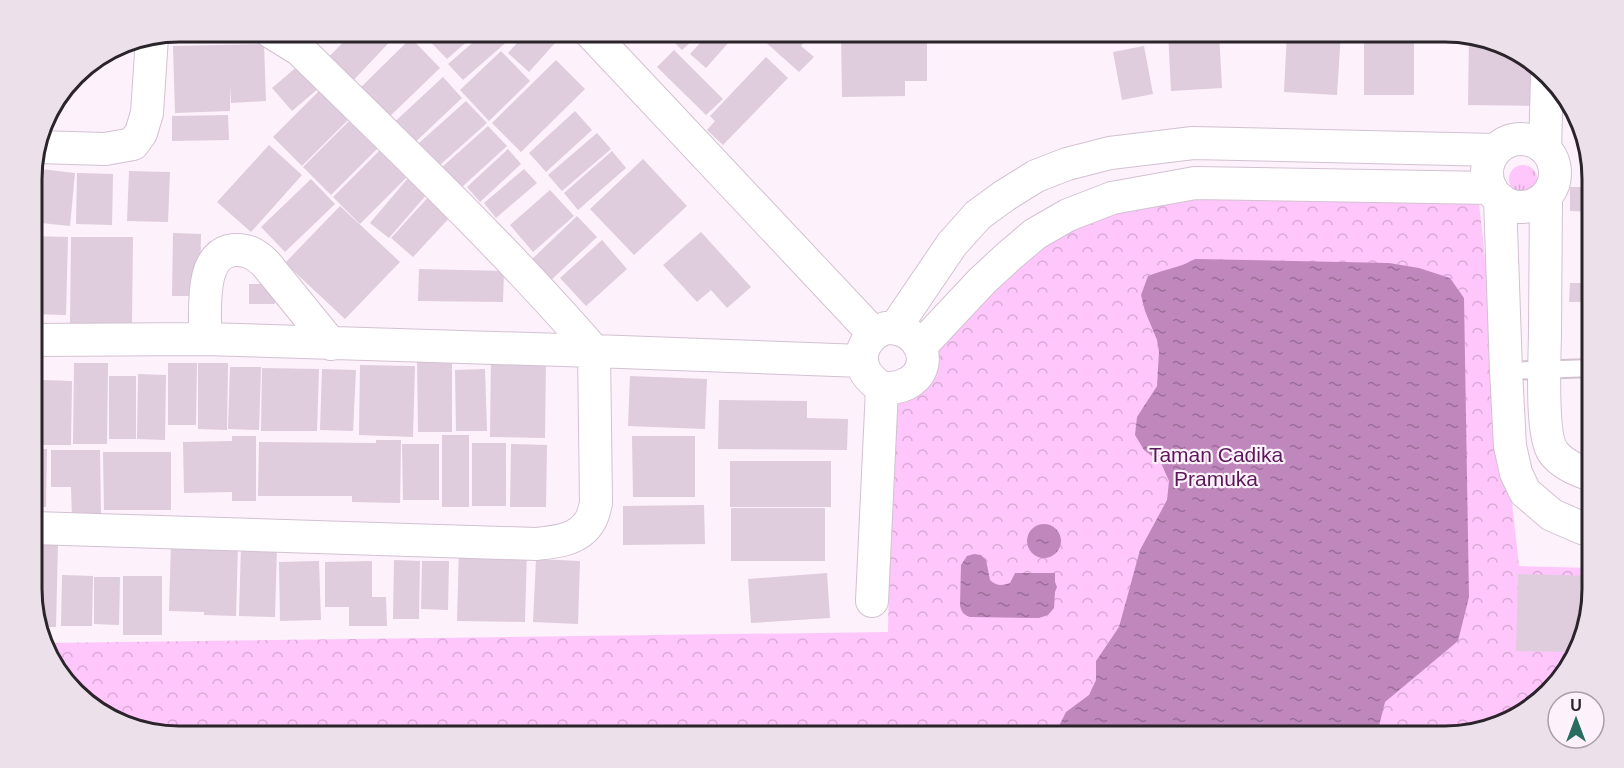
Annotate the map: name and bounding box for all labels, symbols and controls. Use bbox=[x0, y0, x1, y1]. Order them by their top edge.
park label: Taman Cadika Pramuka bbox=[1149, 443, 1283, 490]
north arrow bbox=[1546, 690, 1606, 750]
text: U bbox=[1570, 697, 1582, 714]

